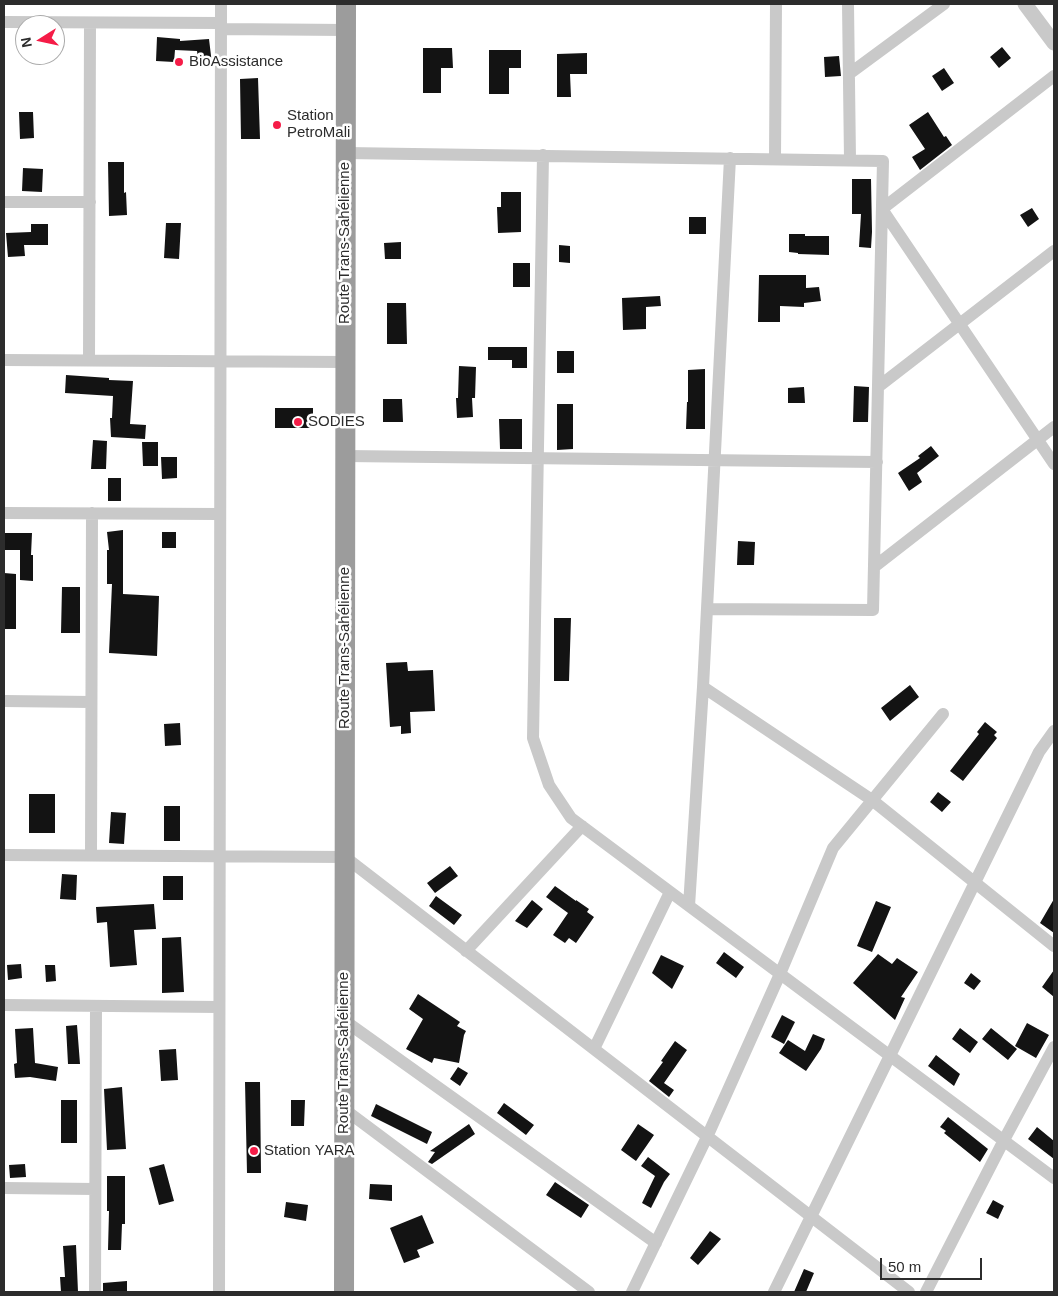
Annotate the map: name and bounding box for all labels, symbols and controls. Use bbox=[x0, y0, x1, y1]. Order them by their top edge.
north arrow bbox=[15, 15, 65, 65]
text: N bbox=[17, 36, 35, 49]
place label: BioAssistance bbox=[189, 53, 283, 71]
marker: BioAssistance bbox=[173, 56, 185, 68]
place label: Station PetroMali bbox=[287, 107, 350, 142]
marker: Station PetroMali bbox=[271, 119, 283, 131]
street label: Route Trans-Sahélienne bbox=[336, 162, 354, 324]
place label: SODIES bbox=[308, 413, 365, 431]
marker: SODIES bbox=[292, 416, 304, 428]
street label: Route Trans-Sahélienne bbox=[336, 567, 354, 729]
street label: Route Trans-Sahélienne bbox=[335, 972, 353, 1134]
place label: Station YARA bbox=[264, 1142, 355, 1160]
marker: Station YARA bbox=[248, 1145, 260, 1157]
scale bar bbox=[883, 1248, 986, 1280]
text: 50 m bbox=[888, 1258, 921, 1275]

